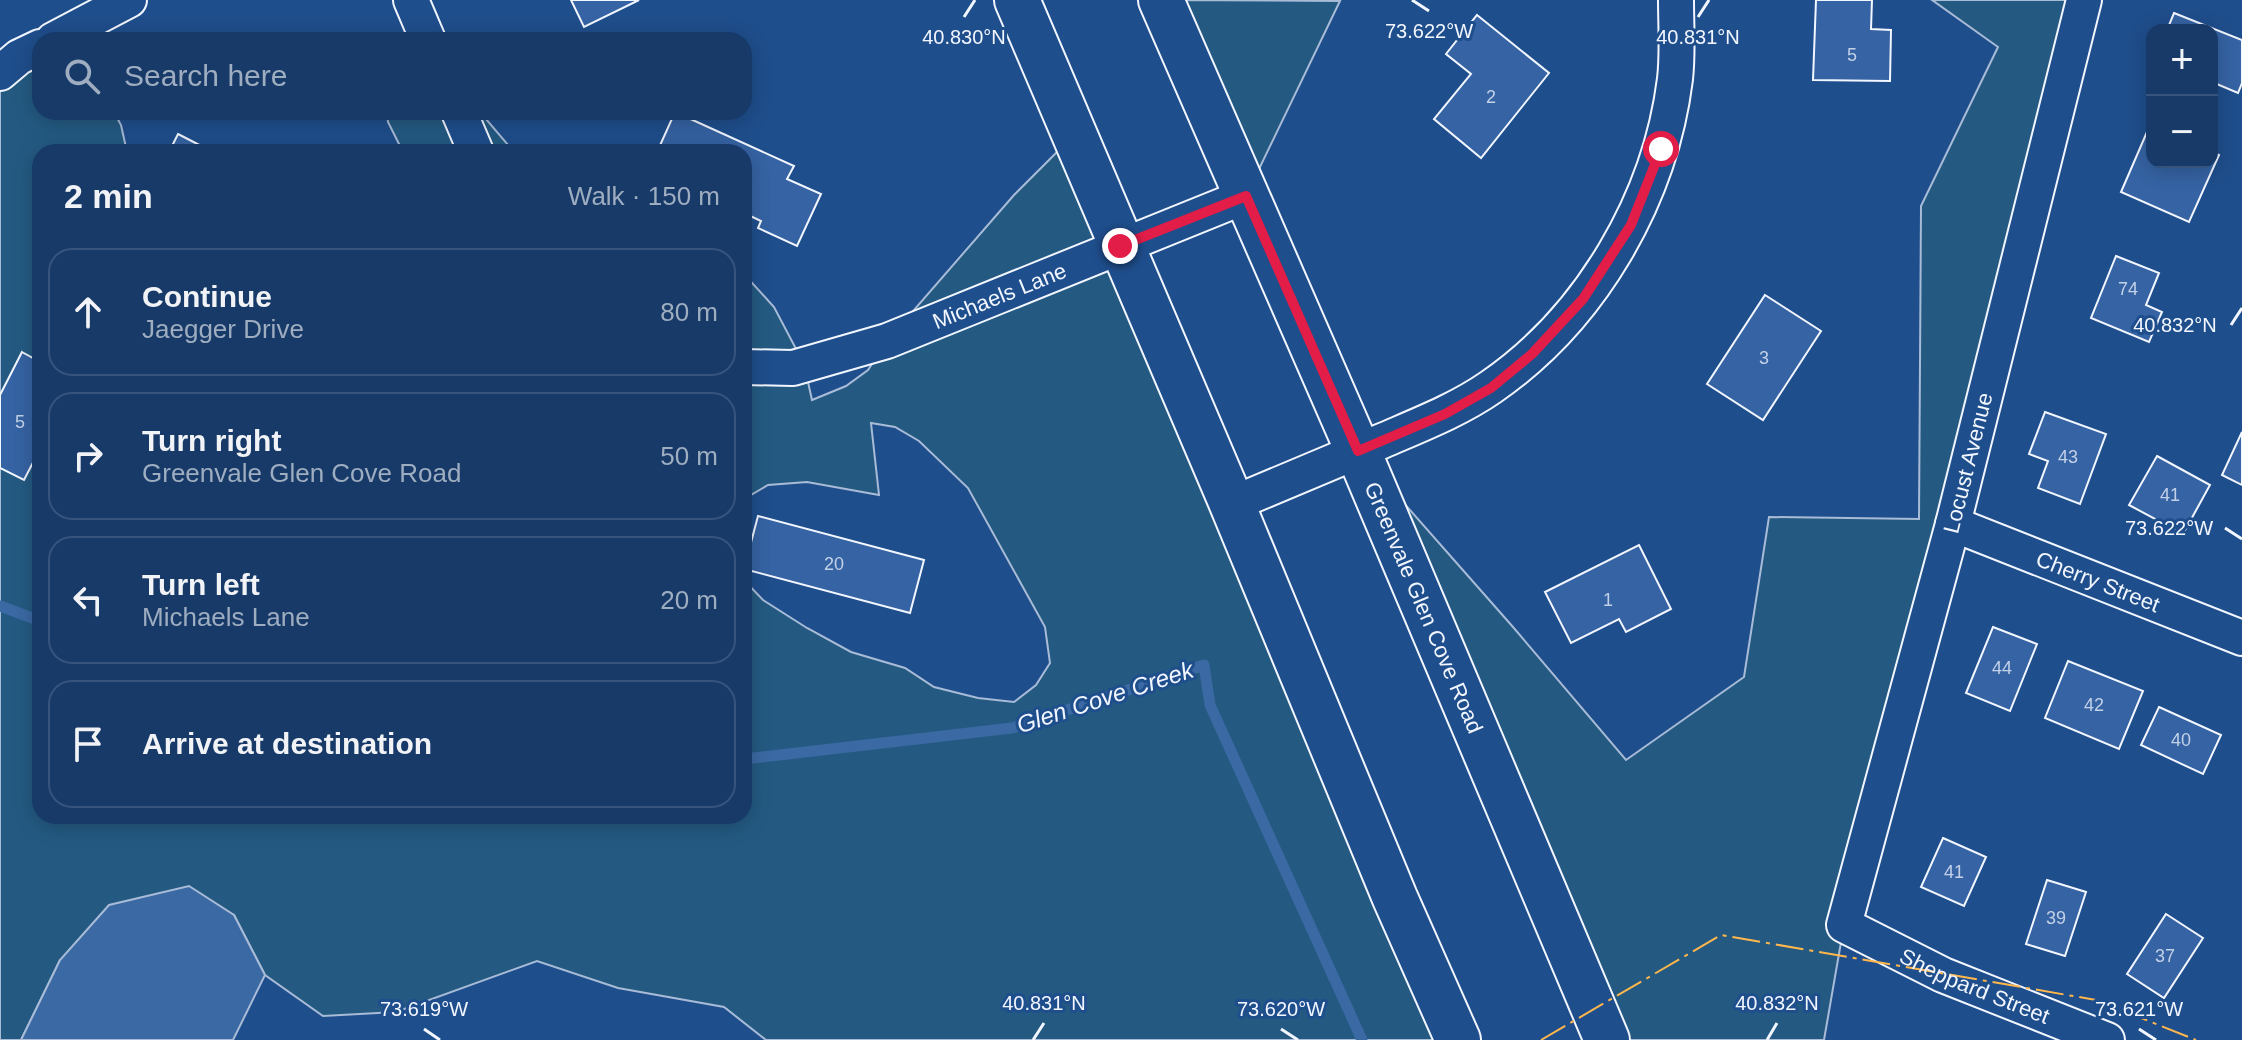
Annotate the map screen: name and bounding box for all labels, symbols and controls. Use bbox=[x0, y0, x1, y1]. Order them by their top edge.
text: 73.622°W bbox=[1385, 20, 1473, 42]
map controls bbox=[2146, 24, 2218, 168]
button: + bbox=[2146, 24, 2218, 96]
text: 40.830°N bbox=[922, 26, 1006, 48]
text: 40.831°N bbox=[1656, 26, 1740, 48]
search box bbox=[32, 32, 752, 120]
house number: 5 bbox=[1847, 45, 1857, 65]
icon: search bbox=[60, 54, 104, 98]
text: Search here bbox=[124, 59, 287, 92]
house number: 2 bbox=[1486, 87, 1496, 107]
button: − bbox=[2146, 96, 2218, 168]
route start bbox=[1643, 131, 1679, 167]
text: 2 min bbox=[64, 177, 153, 215]
text: Walk · 150 m bbox=[568, 181, 720, 211]
route end bbox=[1102, 228, 1138, 264]
street label: Michaels Lane bbox=[929, 257, 1070, 334]
house number: 74 bbox=[2118, 279, 2138, 299]
text: Continue bbox=[142, 280, 272, 313]
icon: ahead bbox=[66, 290, 110, 334]
text: 80 m bbox=[660, 297, 718, 327]
text: Jaegger Drive bbox=[142, 314, 304, 344]
text: 40.832°N bbox=[2133, 314, 2217, 336]
house number: 3 bbox=[1759, 348, 1769, 368]
street label: Locust Avenue bbox=[1938, 390, 1998, 536]
house number: 5 bbox=[15, 412, 25, 432]
text: Turn right bbox=[142, 424, 281, 457]
icon: right bbox=[66, 434, 110, 478]
text: 50 m bbox=[660, 441, 718, 471]
house number: 43 bbox=[2058, 447, 2078, 467]
text: Greenvale Glen Cove Road bbox=[142, 458, 461, 488]
street label: Greenvale Glen Cove Road bbox=[1360, 478, 1488, 737]
house number: 41 bbox=[2160, 485, 2180, 505]
text: 73.622°W bbox=[2125, 517, 2213, 539]
street label: Cherry Street bbox=[2033, 546, 2164, 617]
house number: 20 bbox=[824, 554, 844, 574]
text: Turn left bbox=[142, 568, 260, 601]
icon: left bbox=[66, 578, 110, 622]
text: 20 m bbox=[660, 585, 718, 615]
house number: 1 bbox=[1603, 590, 1613, 610]
text: Michaels Lane bbox=[142, 602, 310, 632]
water label: Glen Cove Creek bbox=[1013, 655, 1199, 738]
house number: 44 bbox=[1992, 658, 2012, 678]
house number: 42 bbox=[2084, 695, 2104, 715]
icon: arrive bbox=[66, 722, 110, 766]
text: Arrive at destination bbox=[142, 727, 432, 760]
house number: 40 bbox=[2171, 730, 2191, 750]
house number: 41 bbox=[1944, 862, 1964, 882]
house number: 39 bbox=[2046, 908, 2066, 928]
street label: Sheppard Street bbox=[1896, 943, 2053, 1028]
house number: 37 bbox=[2155, 946, 2175, 966]
text: 40.831°N bbox=[1002, 992, 1086, 1014]
text: 40.832°N bbox=[1735, 992, 1819, 1014]
text: 73.619°W bbox=[380, 998, 468, 1020]
text: 73.620°W bbox=[1237, 998, 1325, 1020]
text: 73.621°W bbox=[2095, 998, 2183, 1020]

